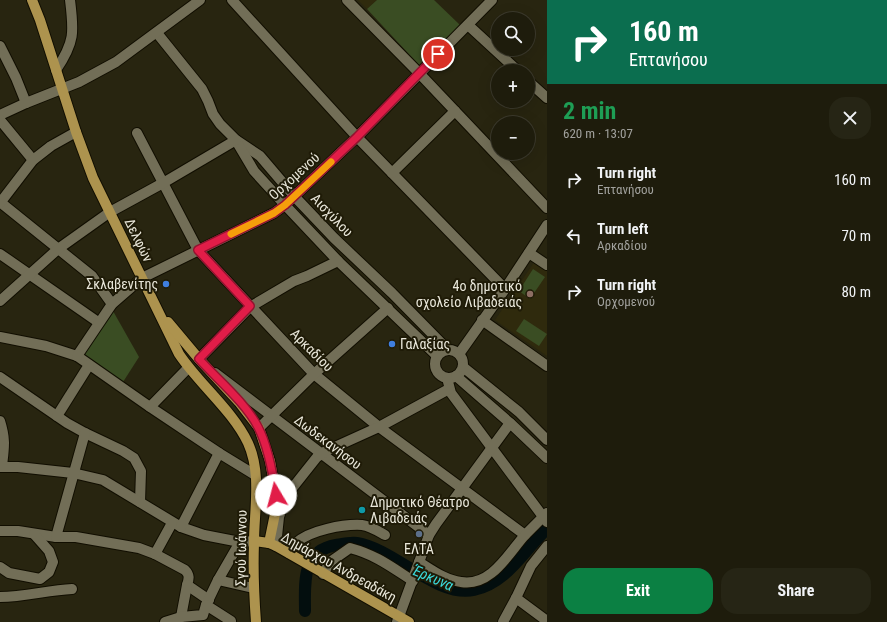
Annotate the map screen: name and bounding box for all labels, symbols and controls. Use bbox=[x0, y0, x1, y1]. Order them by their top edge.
map controls bbox=[491, 12, 535, 160]
button: search bbox=[491, 12, 535, 56]
text: 160 m bbox=[629, 15, 699, 48]
icon: right bbox=[563, 16, 615, 68]
pin bbox=[421, 37, 455, 71]
icon: arrive bbox=[427, 43, 449, 65]
text: Επτανήσου bbox=[629, 49, 708, 70]
button: + bbox=[491, 64, 535, 108]
text: 2 min bbox=[563, 97, 616, 125]
button: close bbox=[829, 97, 871, 139]
button: − bbox=[491, 116, 535, 160]
text: 620 m · 13:07 bbox=[563, 126, 633, 141]
street label: Ορχομενού bbox=[265, 149, 323, 203]
text: Turn right bbox=[597, 164, 656, 182]
icon: right bbox=[563, 169, 585, 191]
text: 160 m bbox=[834, 171, 871, 189]
text: Επτανήσου bbox=[597, 182, 654, 197]
street label: Αισχύλου bbox=[308, 190, 356, 240]
street label: Δελφών bbox=[121, 216, 156, 265]
text: Turn left bbox=[597, 220, 648, 238]
icon: left bbox=[563, 225, 585, 247]
text: 70 m bbox=[841, 227, 871, 245]
text: Αρκαδίου bbox=[597, 238, 647, 253]
place label: Σκλαβενίτης bbox=[86, 276, 158, 292]
text: Turn right bbox=[597, 276, 656, 294]
place label: 4ο δημοτικό σχολείο Λιβαδειάς bbox=[416, 278, 522, 310]
marker: Σκλαβενίτης bbox=[161, 279, 171, 289]
icon: right bbox=[563, 281, 585, 303]
text: 80 m bbox=[841, 283, 871, 301]
marker: 4ο δημοτικό σχολείο Λιβαδειάς bbox=[525, 289, 535, 299]
text: Ορχομενού bbox=[597, 294, 655, 309]
street label: Αρκαδίου bbox=[287, 325, 337, 375]
place label: Γαλαξίας bbox=[400, 336, 450, 352]
marker: Γαλαξίας bbox=[387, 339, 397, 349]
street label: Δωδεκανήσου bbox=[291, 412, 365, 473]
position arrow bbox=[255, 474, 297, 516]
place label: Δημοτικό Θέατρο Λιβαδειάς bbox=[370, 494, 470, 526]
marker: Δημοτικό Θέατρο Λιβαδειάς bbox=[357, 505, 367, 515]
street label: Σγού Ιωάννου bbox=[232, 510, 250, 586]
street label: Δημάρχου Ανδρεαδάκη bbox=[279, 529, 399, 605]
marker: ΕΛΤΑ bbox=[414, 529, 424, 539]
place label: ΕΛΤΑ bbox=[404, 541, 434, 557]
water label: Έρκυνα bbox=[410, 561, 456, 595]
button: Exit bbox=[563, 568, 713, 614]
button: Share bbox=[721, 568, 871, 614]

